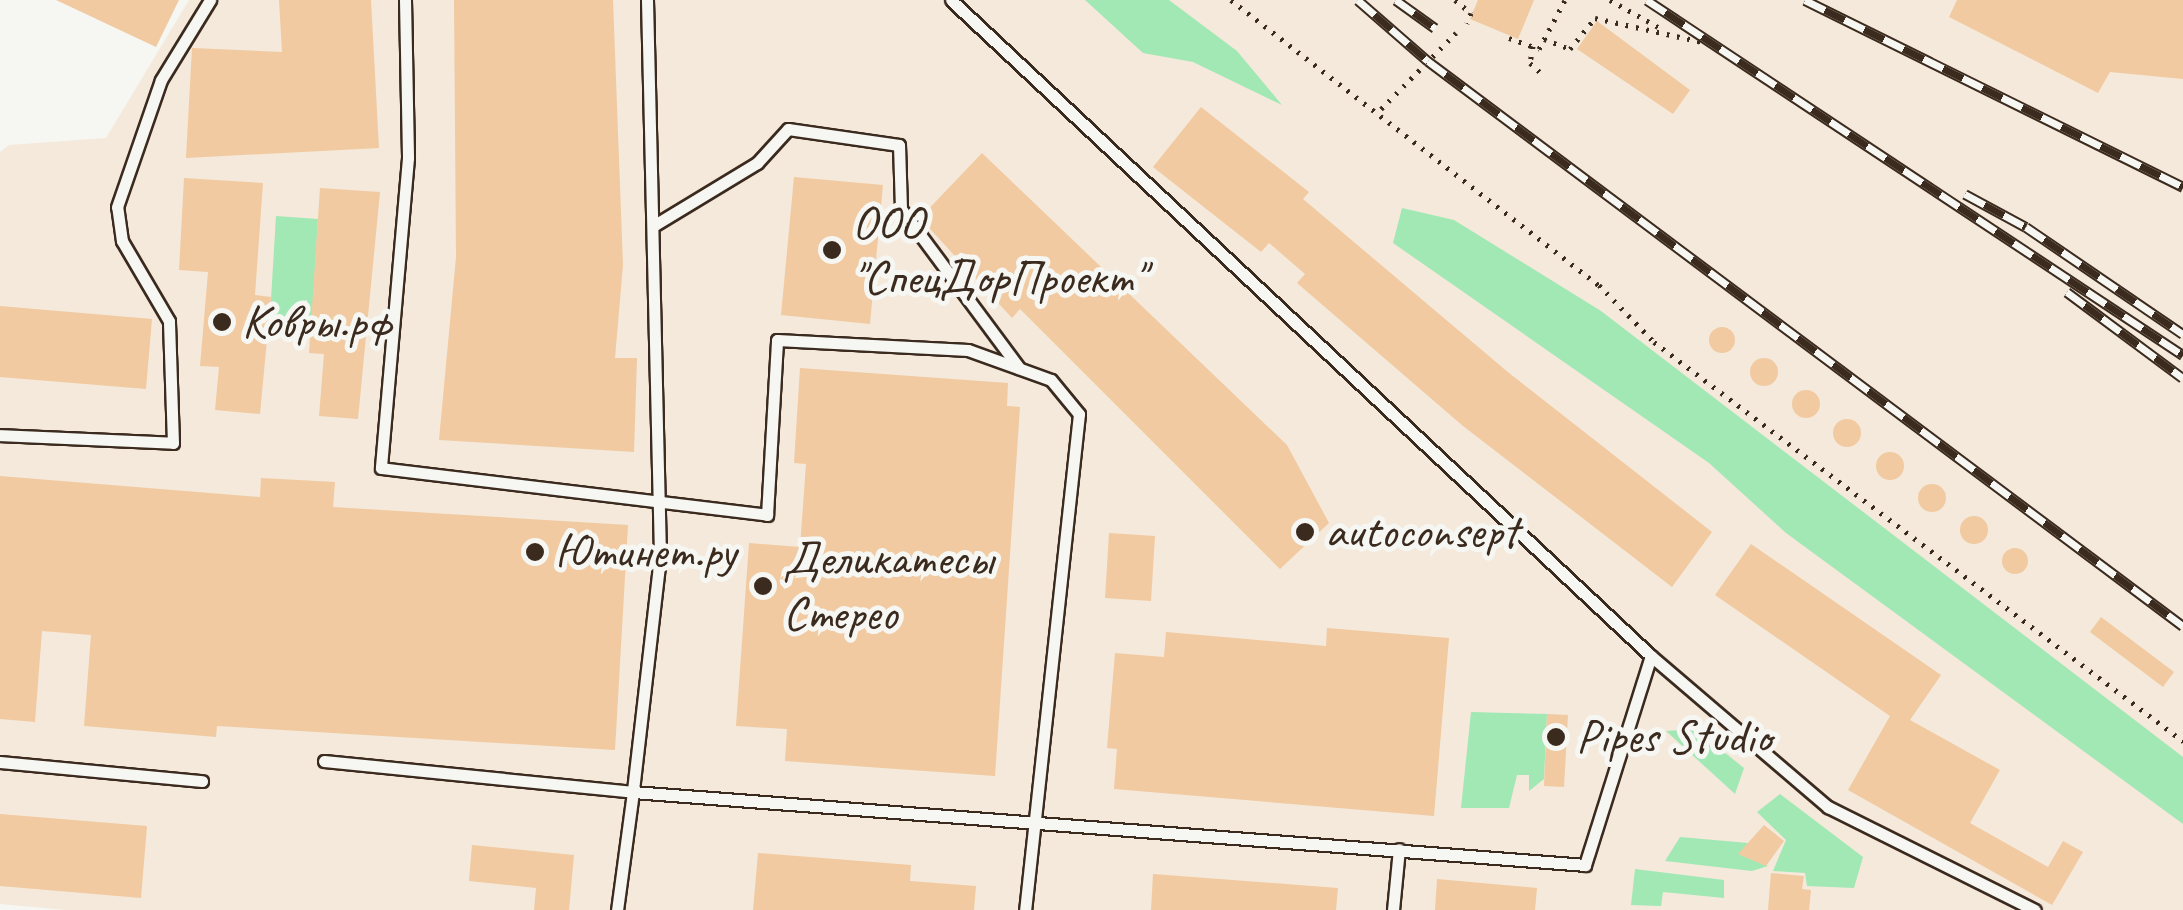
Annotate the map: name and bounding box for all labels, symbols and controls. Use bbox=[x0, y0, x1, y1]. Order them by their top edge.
place label: ООО "СпецДорПроект" bbox=[852, 193, 1144, 306]
marker: ООО "СпецДорПроект" bbox=[821, 239, 843, 261]
place label: Ковры.рф bbox=[242, 293, 391, 351]
marker: Ковры.рф bbox=[211, 311, 233, 333]
place label: autoconsept bbox=[1325, 503, 1518, 561]
marker: autoconsept bbox=[1294, 521, 1316, 543]
place label: Ютинет.ру bbox=[555, 523, 736, 581]
place label: Деликатесы Стерео bbox=[783, 529, 993, 642]
marker: Ютинет.ру bbox=[524, 541, 546, 563]
marker: Деликатесы Стерео bbox=[752, 575, 774, 597]
place label: Pipes Studio bbox=[1576, 708, 1772, 766]
marker: Pipes Studio bbox=[1545, 726, 1567, 748]

